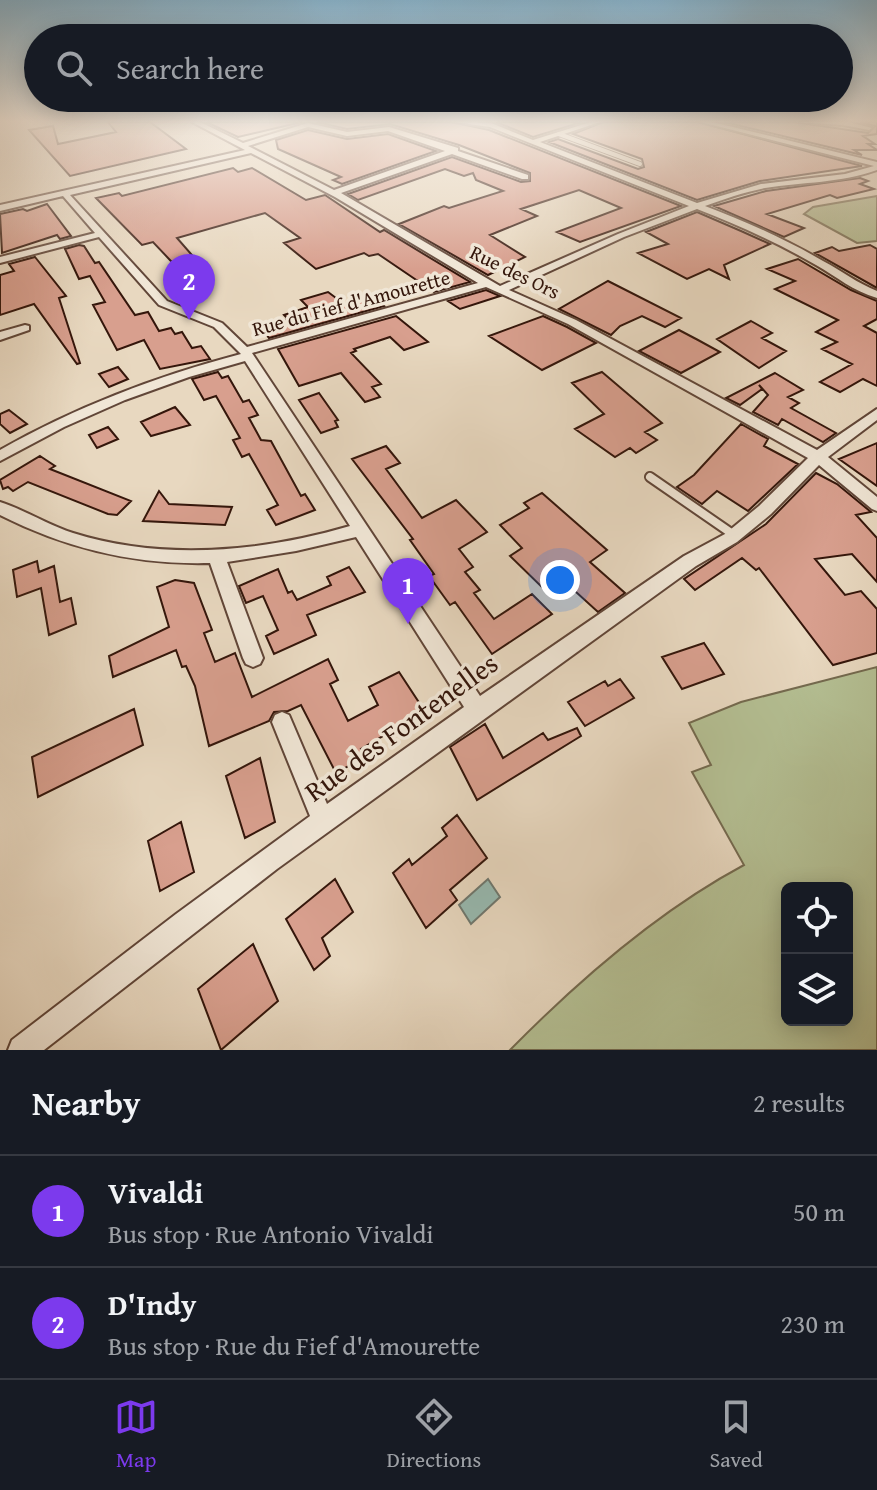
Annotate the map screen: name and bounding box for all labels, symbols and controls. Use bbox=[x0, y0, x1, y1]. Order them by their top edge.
search box bbox=[24, 24, 853, 112]
icon: search bbox=[52, 46, 96, 90]
text: Search here bbox=[116, 46, 264, 90]
street label: Rue des Ors bbox=[465, 237, 565, 306]
pin: 2 bbox=[163, 254, 215, 320]
street label: Rue du Fief d'Amourette bbox=[249, 262, 453, 343]
pin: 1 bbox=[382, 558, 434, 624]
your location bbox=[540, 560, 580, 600]
street label: Rue des Fontenelles bbox=[295, 642, 506, 811]
map controls bbox=[781, 882, 853, 1026]
button: locate bbox=[781, 882, 853, 954]
button: layers bbox=[781, 954, 853, 1026]
text: Nearby bbox=[32, 1078, 141, 1127]
text: 2 results bbox=[753, 1083, 845, 1122]
text: Vivaldi bbox=[108, 1170, 203, 1214]
text: 1 bbox=[51, 1192, 65, 1231]
text: 50 m bbox=[793, 1192, 845, 1231]
text: Bus stop · Rue Antonio Vivaldi bbox=[108, 1214, 434, 1253]
text: D'Indy bbox=[108, 1282, 196, 1326]
text: 2 bbox=[51, 1304, 65, 1343]
text: 230 m bbox=[780, 1304, 845, 1343]
text: Bus stop · Rue du Fief d'Amourette bbox=[108, 1326, 480, 1365]
tab: Map bbox=[114, 1395, 158, 1475]
tab: Directions bbox=[387, 1395, 481, 1475]
tab: Saved bbox=[710, 1395, 763, 1475]

